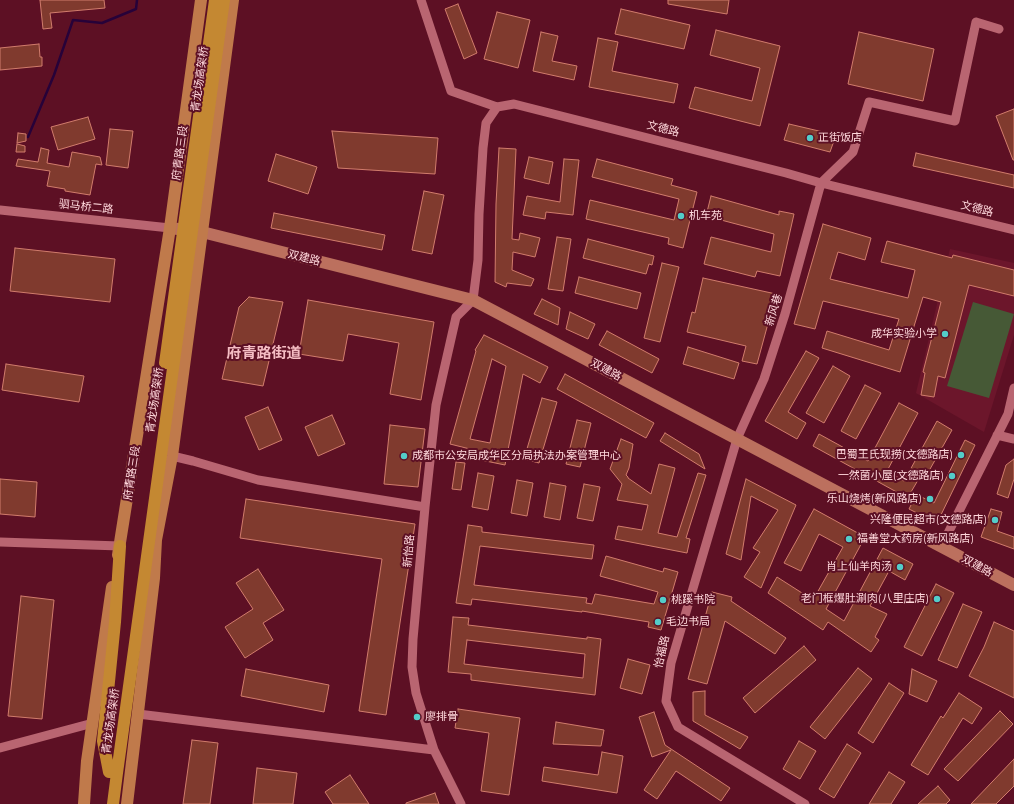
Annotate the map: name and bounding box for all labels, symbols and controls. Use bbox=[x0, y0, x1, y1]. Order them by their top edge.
street label: 青龙场高架桥 bbox=[189, 45, 211, 113]
street label: 文德路 bbox=[645, 119, 681, 139]
street label: 府青路三段 bbox=[170, 125, 190, 181]
place label: 正街饭店 bbox=[818, 131, 862, 145]
marker: 正街饭店 bbox=[805, 133, 815, 143]
street label: 驷马桥二路 bbox=[58, 198, 114, 216]
street label: 文德路 bbox=[959, 199, 995, 219]
place label: 机车苑 bbox=[689, 209, 722, 223]
marker: 机车苑 bbox=[676, 211, 686, 221]
street label: 双建路 bbox=[286, 248, 322, 268]
street label: 新风巷 bbox=[763, 292, 785, 328]
place label: 成华实验小学 bbox=[871, 327, 937, 341]
marker: 成华实验小学 bbox=[940, 329, 950, 339]
district label: 府青路街道 bbox=[227, 345, 301, 363]
street label: 双建路 bbox=[588, 356, 624, 384]
street label: 青龙场高架桥 bbox=[144, 366, 166, 434]
street label: 府青路三段 bbox=[121, 445, 143, 501]
place label: 巴蜀王氏现捞(文德路店) bbox=[836, 448, 953, 462]
place label: 成都市公安局成华区分局执法办案管理中心 bbox=[412, 449, 621, 463]
marker: 巴蜀王氏现捞(文德路店) bbox=[956, 450, 966, 460]
marker: 成都市公安局成华区分局执法办案管理中心 bbox=[399, 451, 409, 461]
place label: 一然菌小屋(文德路店) bbox=[838, 469, 944, 483]
marker: 一然菌小屋(文德路店) bbox=[947, 471, 957, 481]
place label: 乐山烧烤(新风路店) bbox=[827, 492, 922, 506]
marker: 乐山烧烤(新风路店) bbox=[925, 494, 935, 504]
place label: 兴隆便民超市(文德路店) bbox=[870, 513, 987, 527]
marker: 兴隆便民超市(文德路店) bbox=[990, 515, 1000, 525]
place label: 福善堂大药房(新风路店) bbox=[857, 532, 974, 546]
street label: 新怡路 bbox=[401, 534, 417, 568]
marker: 福善堂大药房(新风路店) bbox=[844, 534, 854, 544]
street label: 双建路 bbox=[959, 552, 995, 580]
place label: 肖上仙羊肉汤 bbox=[826, 560, 892, 574]
marker: 肖上仙羊肉汤 bbox=[895, 562, 905, 572]
place label: 老门框爆肚涮肉(八里庄店) bbox=[801, 592, 929, 606]
place label: 桃蹊书院 bbox=[671, 593, 715, 607]
marker: 老门框爆肚涮肉(八里庄店) bbox=[932, 594, 942, 604]
marker: 桃蹊书院 bbox=[658, 595, 668, 605]
place label: 毛边书局 bbox=[666, 615, 710, 629]
marker: 毛边书局 bbox=[653, 617, 663, 627]
street label: 怡福路 bbox=[652, 634, 672, 670]
street label: 青龙场高架桥 bbox=[100, 687, 122, 755]
place label: 廖排骨 bbox=[425, 710, 458, 724]
marker: 廖排骨 bbox=[412, 712, 422, 722]

